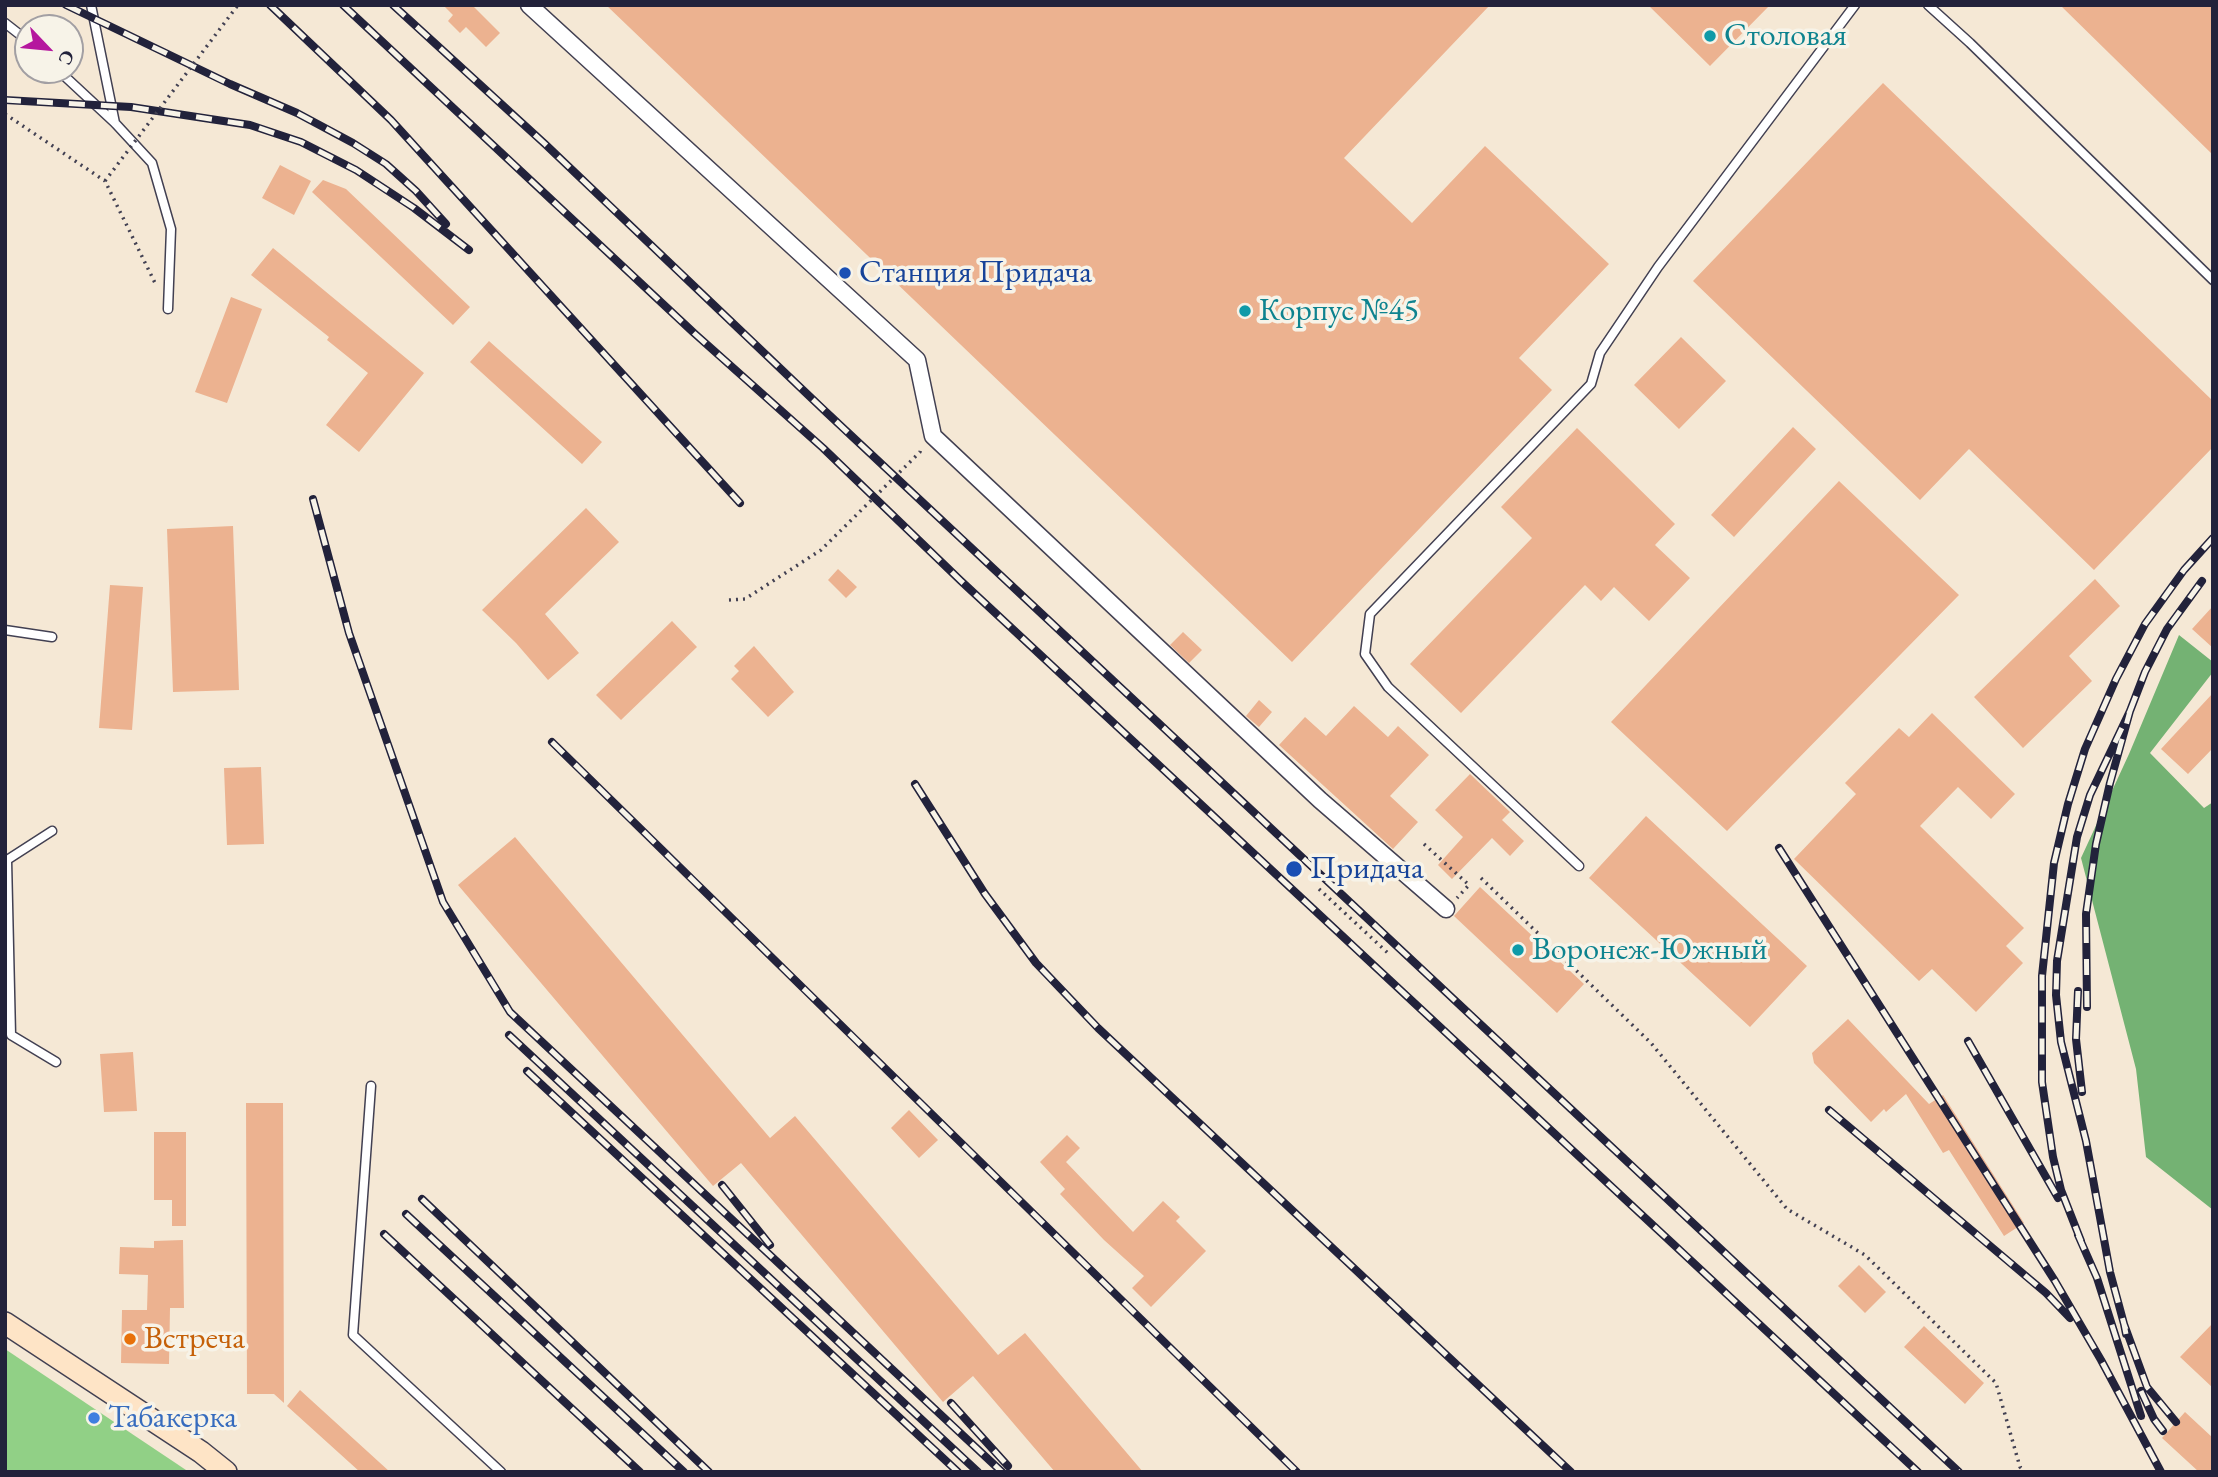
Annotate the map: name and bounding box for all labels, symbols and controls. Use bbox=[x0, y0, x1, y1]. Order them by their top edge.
north arrow bbox=[14, 14, 84, 84]
place label: Столовая bbox=[1724, 17, 1847, 55]
marker: Столовая bbox=[1702, 28, 1718, 44]
text: С bbox=[52, 46, 81, 69]
place label: Станция Придача bbox=[859, 254, 1092, 292]
marker: Станция Придача bbox=[837, 265, 853, 281]
place label: Корпус №45 bbox=[1259, 292, 1419, 330]
marker: Корпус №45 bbox=[1237, 303, 1253, 319]
place label: Придача bbox=[1310, 850, 1424, 888]
marker: Придача bbox=[1284, 859, 1304, 879]
place label: Воронеж-Южный bbox=[1532, 931, 1767, 969]
marker: Воронеж-Южный bbox=[1510, 942, 1526, 958]
place label: Встреча bbox=[144, 1320, 245, 1358]
marker: Встреча bbox=[122, 1331, 138, 1347]
place label: Табакерка bbox=[108, 1399, 237, 1437]
marker: Табакерка bbox=[86, 1410, 102, 1426]

